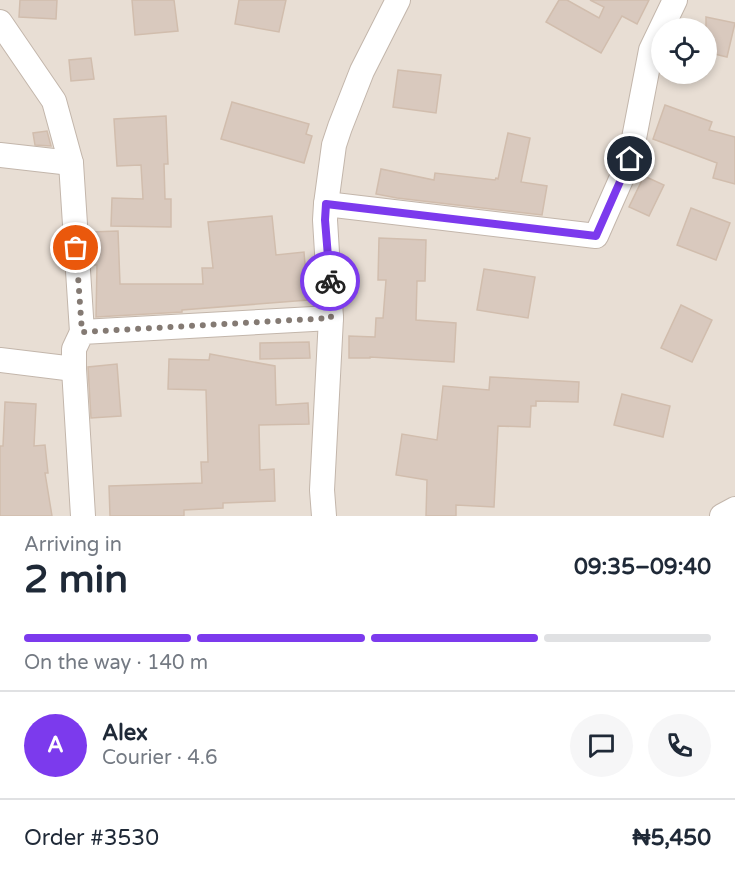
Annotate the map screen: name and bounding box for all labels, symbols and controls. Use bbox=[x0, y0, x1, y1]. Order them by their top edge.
map controls bbox=[651, 18, 717, 84]
button: locate bbox=[651, 18, 717, 84]
pin bbox=[604, 133, 655, 184]
icon: home bbox=[613, 142, 646, 175]
pin bbox=[50, 222, 101, 273]
icon: bag bbox=[59, 231, 92, 264]
courier bbox=[300, 251, 360, 311]
icon: bike bbox=[314, 265, 347, 298]
text: Arriving in bbox=[24, 533, 122, 557]
text: 09:35–09:40 bbox=[574, 554, 711, 580]
text: 2 min bbox=[24, 556, 128, 603]
text: On the way · 140 m bbox=[24, 651, 208, 675]
button: chat bbox=[570, 714, 633, 777]
button: phone bbox=[648, 714, 711, 777]
text: Alex bbox=[102, 720, 148, 746]
text: A bbox=[47, 732, 64, 758]
text: Courier · 4.6 bbox=[102, 746, 217, 770]
text: Order #3530 bbox=[24, 825, 159, 851]
text: ₦5,450 bbox=[632, 825, 711, 851]

